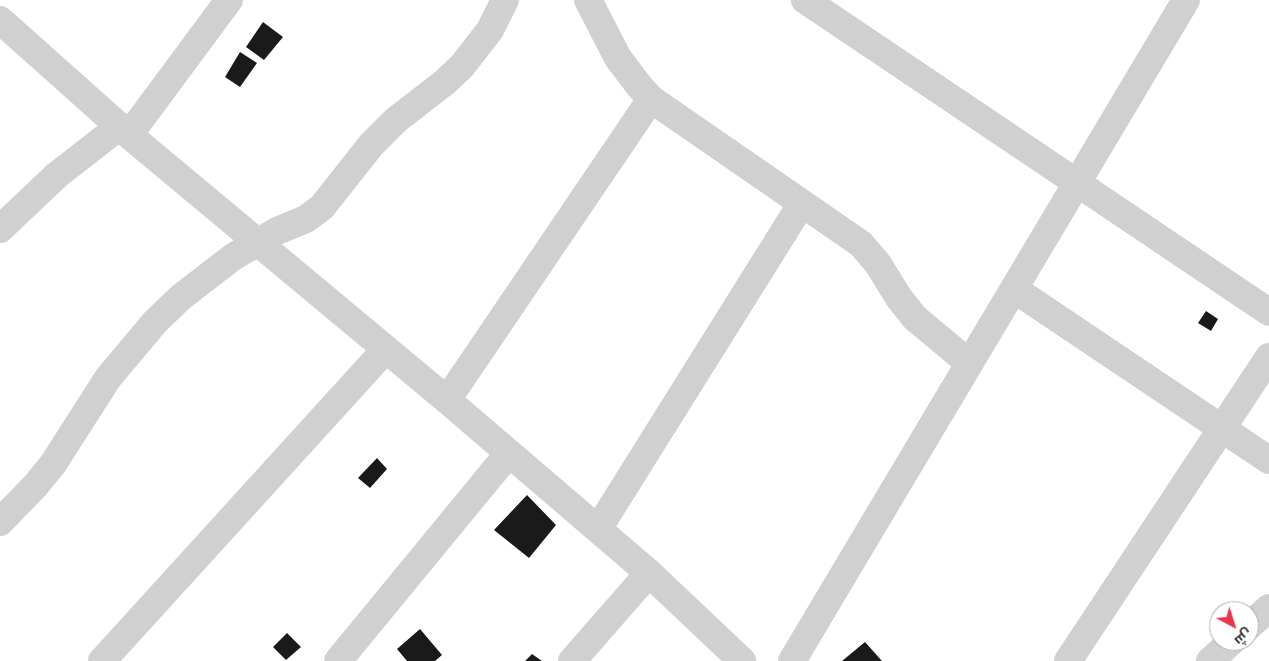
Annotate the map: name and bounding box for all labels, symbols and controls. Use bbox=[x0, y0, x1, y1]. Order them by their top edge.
north arrow bbox=[1209, 601, 1259, 651]
text: ش bbox=[1231, 625, 1256, 649]

